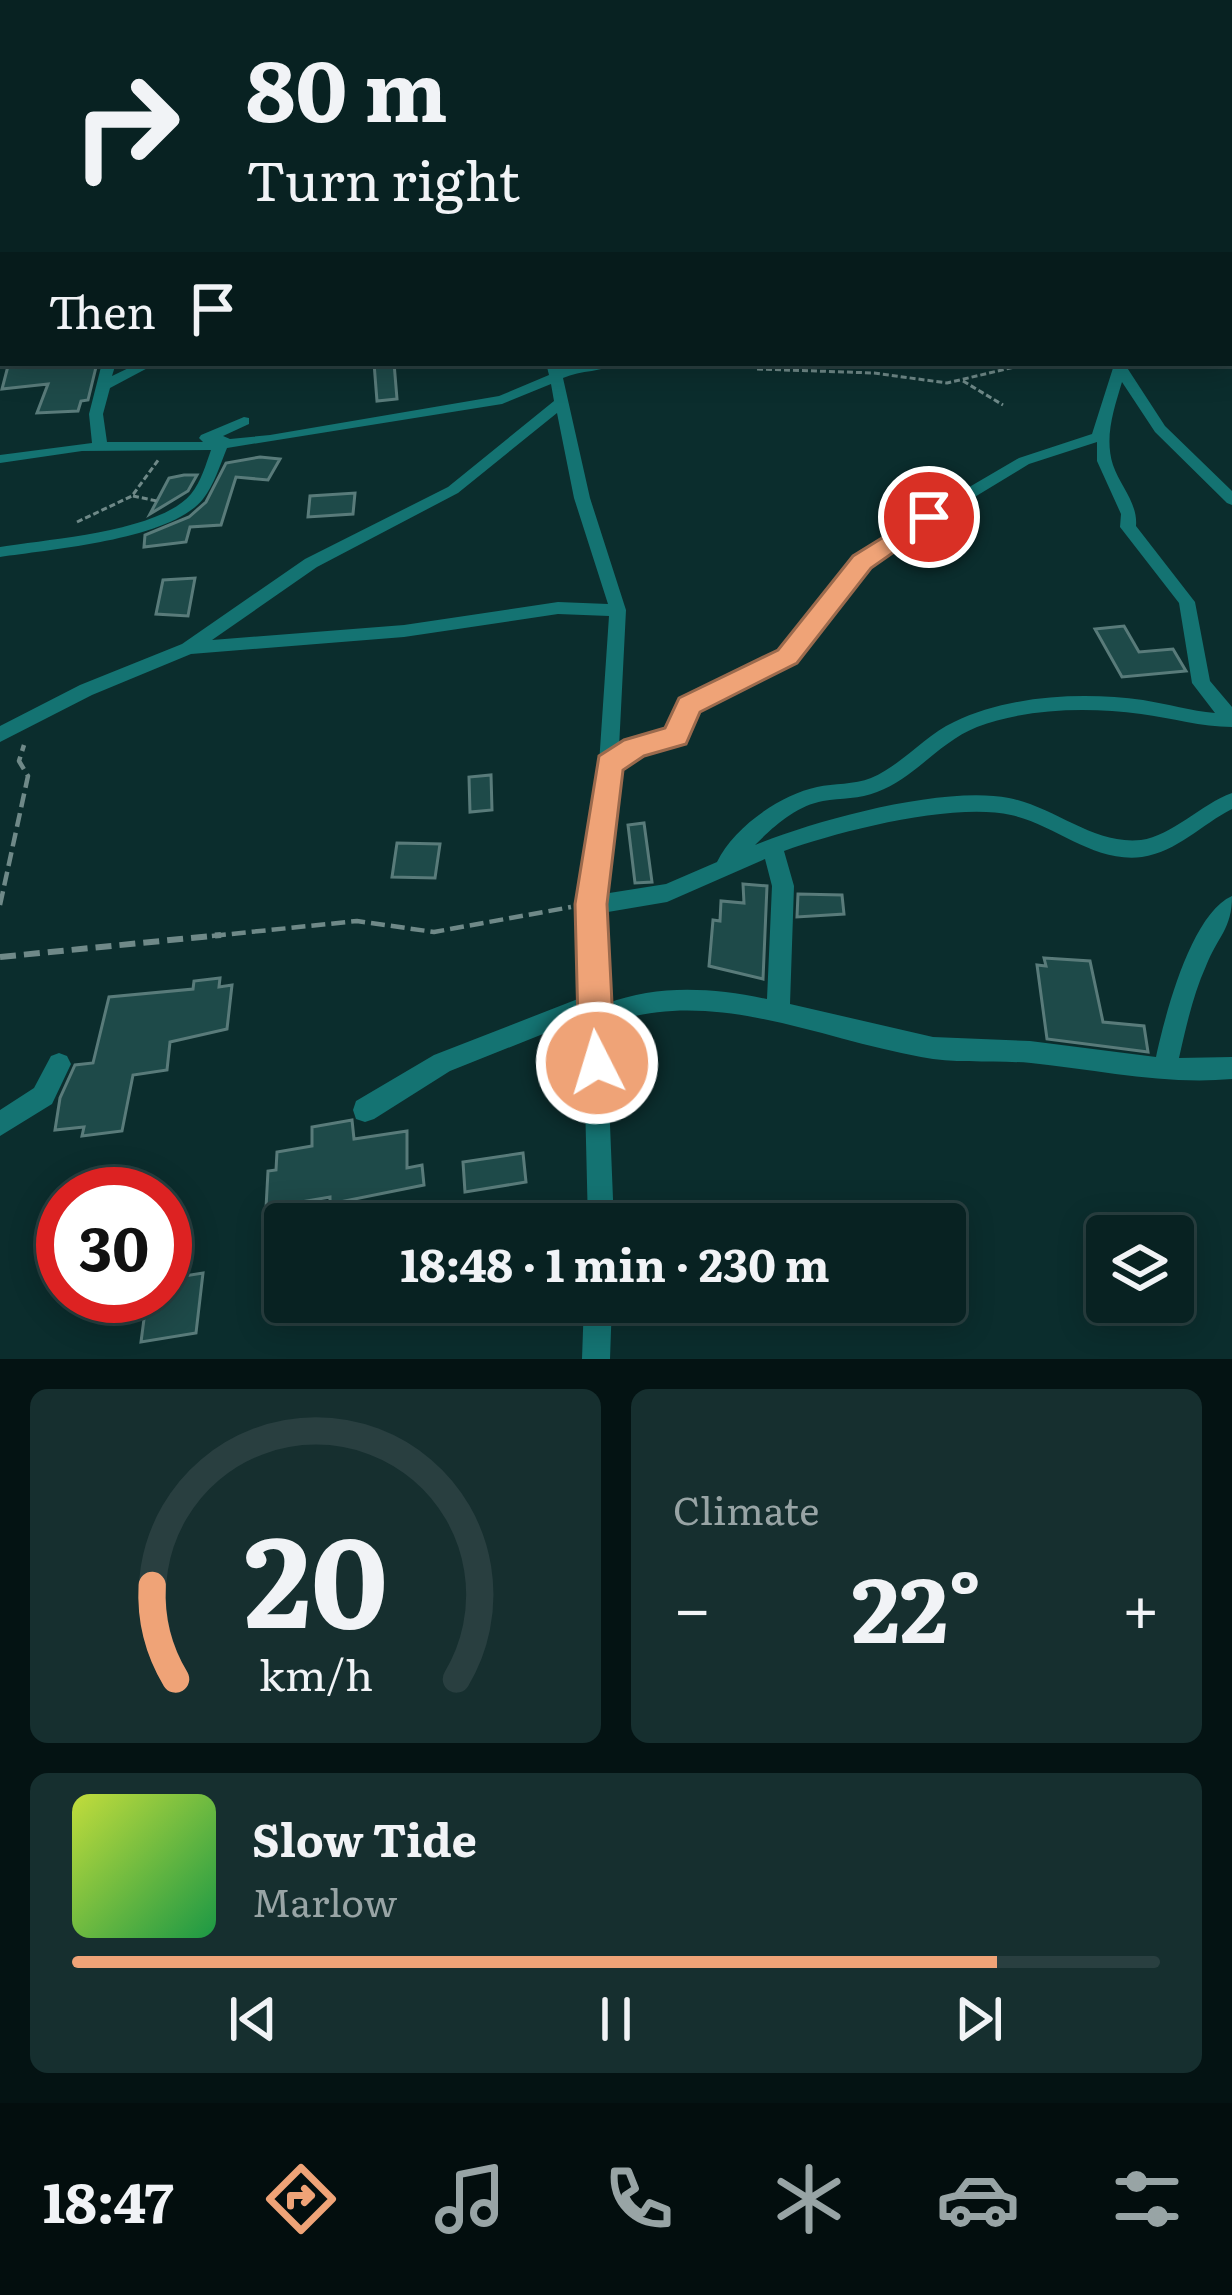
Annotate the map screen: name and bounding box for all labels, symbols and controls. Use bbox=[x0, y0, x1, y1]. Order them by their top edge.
text: 80 m bbox=[246, 23, 448, 148]
icon: right bbox=[48, 48, 204, 204]
text: Turn right bbox=[246, 137, 520, 218]
text: Then bbox=[48, 276, 156, 343]
icon: arrive bbox=[180, 276, 246, 342]
pin bbox=[878, 466, 980, 568]
icon: arrive bbox=[896, 484, 962, 550]
position arrow bbox=[534, 1000, 660, 1126]
speed limit sign: 30 bbox=[36, 1167, 192, 1323]
map controls bbox=[1086, 1215, 1194, 1323]
button: layers bbox=[1086, 1215, 1194, 1323]
text: 18:48 · 1 min · 230 m bbox=[400, 1229, 830, 1296]
text: Climate bbox=[673, 1479, 819, 1537]
text: 20 bbox=[244, 1481, 387, 1666]
text: 22° bbox=[851, 1537, 982, 1671]
text: − bbox=[673, 1555, 711, 1653]
text: + bbox=[1122, 1555, 1160, 1653]
text: km/h bbox=[258, 1641, 373, 1704]
text: Slow Tide bbox=[252, 1804, 477, 1871]
text: Marlow bbox=[252, 1871, 397, 1929]
icon: previous bbox=[220, 1986, 286, 2052]
icon: pause bbox=[583, 1986, 649, 2052]
icon: next bbox=[946, 1986, 1012, 2052]
icon: directions bbox=[259, 2157, 343, 2241]
icon: music bbox=[428, 2157, 512, 2241]
icon: phone bbox=[597, 2157, 681, 2241]
icon: climate bbox=[767, 2157, 851, 2241]
icon: car bbox=[936, 2157, 1020, 2241]
icon: filters bbox=[1105, 2157, 1189, 2241]
text: 18:47 bbox=[43, 2159, 173, 2240]

